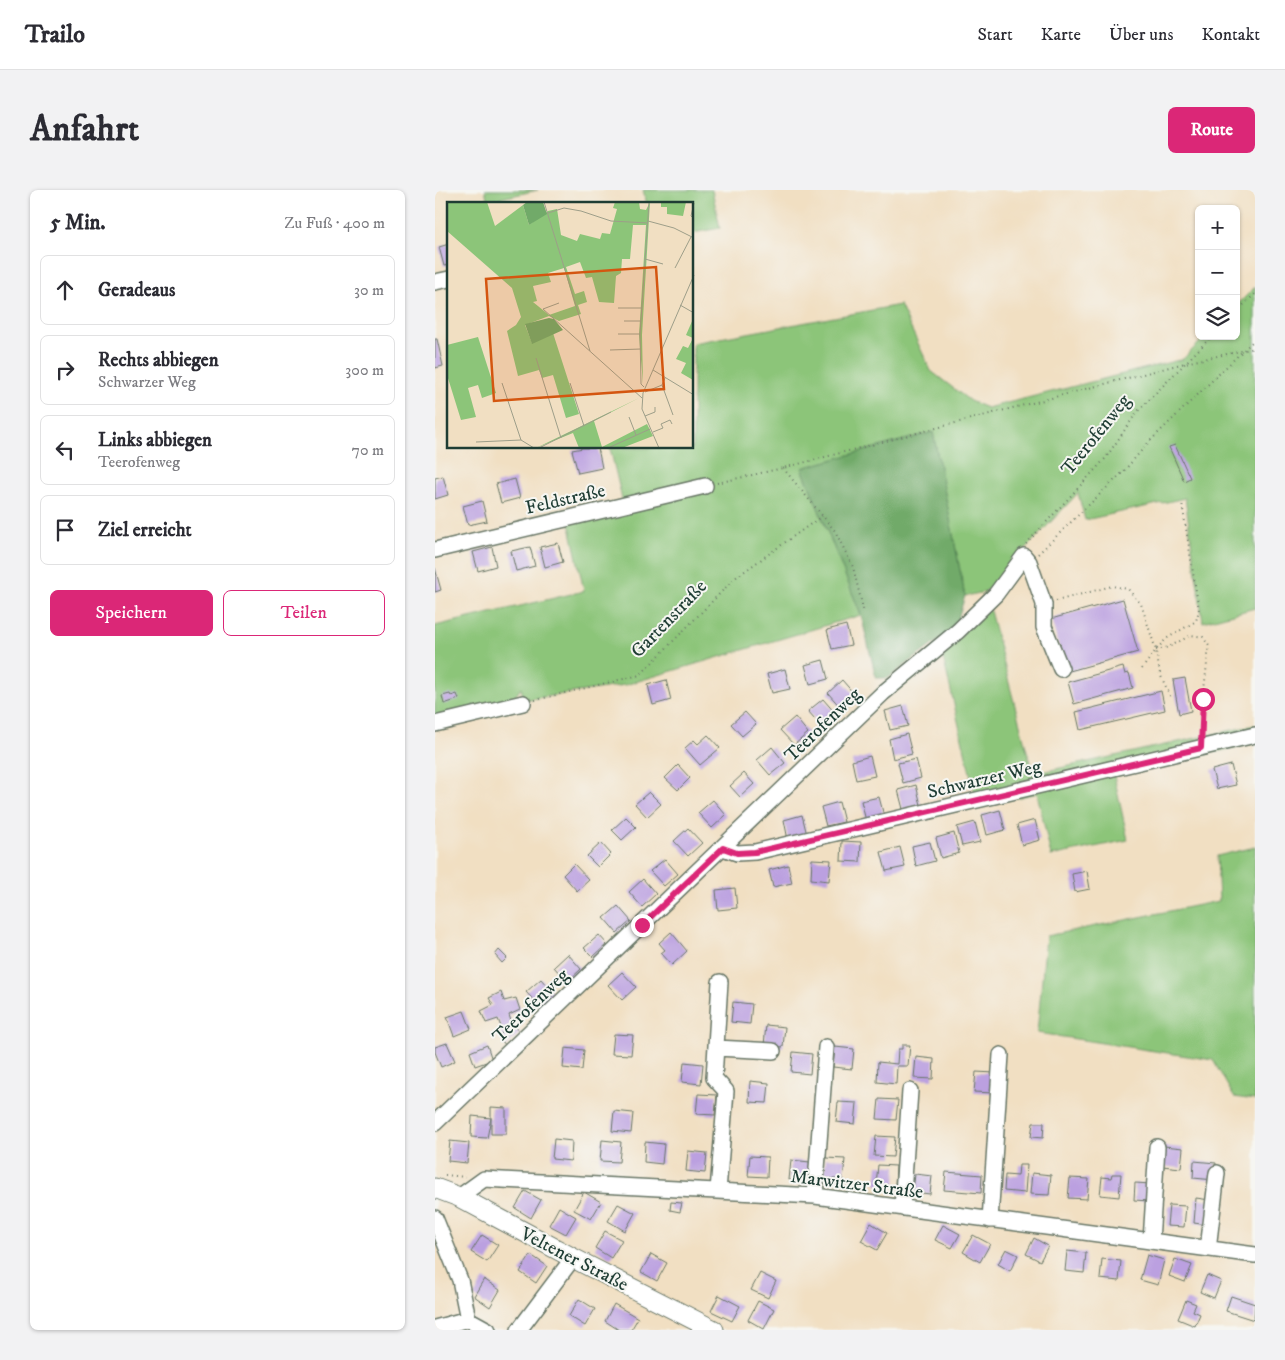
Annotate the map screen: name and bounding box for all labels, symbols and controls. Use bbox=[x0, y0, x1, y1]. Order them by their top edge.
text: Trailo bbox=[25, 20, 85, 50]
text: Start bbox=[977, 24, 1013, 46]
text: Karte bbox=[1041, 24, 1081, 46]
text: Über uns bbox=[1109, 24, 1173, 46]
text: Kontakt bbox=[1201, 24, 1260, 46]
button: Route bbox=[1168, 107, 1255, 153]
text: Anfahrt bbox=[30, 108, 139, 152]
inset map bbox=[447, 202, 694, 449]
map controls bbox=[1195, 205, 1240, 340]
button: + bbox=[1195, 205, 1240, 250]
text: 5 Min. bbox=[50, 210, 106, 236]
text: Zu Fuß · 400 m bbox=[284, 213, 385, 233]
button: − bbox=[1195, 250, 1240, 295]
icon: ahead bbox=[51, 276, 79, 304]
text: Geradeaus bbox=[98, 279, 175, 302]
text: 30 m bbox=[354, 280, 384, 300]
button: layers bbox=[1195, 295, 1240, 340]
text: Rechts abbiegen bbox=[98, 349, 219, 372]
icon: right bbox=[51, 356, 79, 384]
text: 300 m bbox=[345, 360, 384, 380]
text: Schwarzer Weg bbox=[98, 372, 196, 392]
street label: Teerofenweg bbox=[1057, 389, 1136, 480]
text: Links abbiegen bbox=[98, 429, 212, 452]
icon: left bbox=[51, 436, 79, 464]
text: 70 m bbox=[352, 440, 384, 460]
text: Teerofenweg bbox=[98, 452, 180, 472]
street label: Feldstraße bbox=[523, 479, 608, 520]
icon: arrive bbox=[51, 516, 79, 544]
text: Ziel erreicht bbox=[98, 519, 192, 542]
street label: Gartenstraße bbox=[626, 575, 712, 663]
button: Speichern bbox=[50, 590, 213, 636]
button: Teilen bbox=[223, 590, 385, 636]
street label: Teerofenweg bbox=[780, 682, 867, 767]
route start bbox=[1192, 688, 1215, 711]
street label: Schwarzer Weg bbox=[925, 755, 1044, 804]
route end bbox=[631, 914, 654, 937]
street label: Teerofenweg bbox=[488, 963, 575, 1048]
street label: Marwitzer Straße bbox=[789, 1165, 925, 1204]
street label: Veltener Straße bbox=[516, 1222, 632, 1296]

